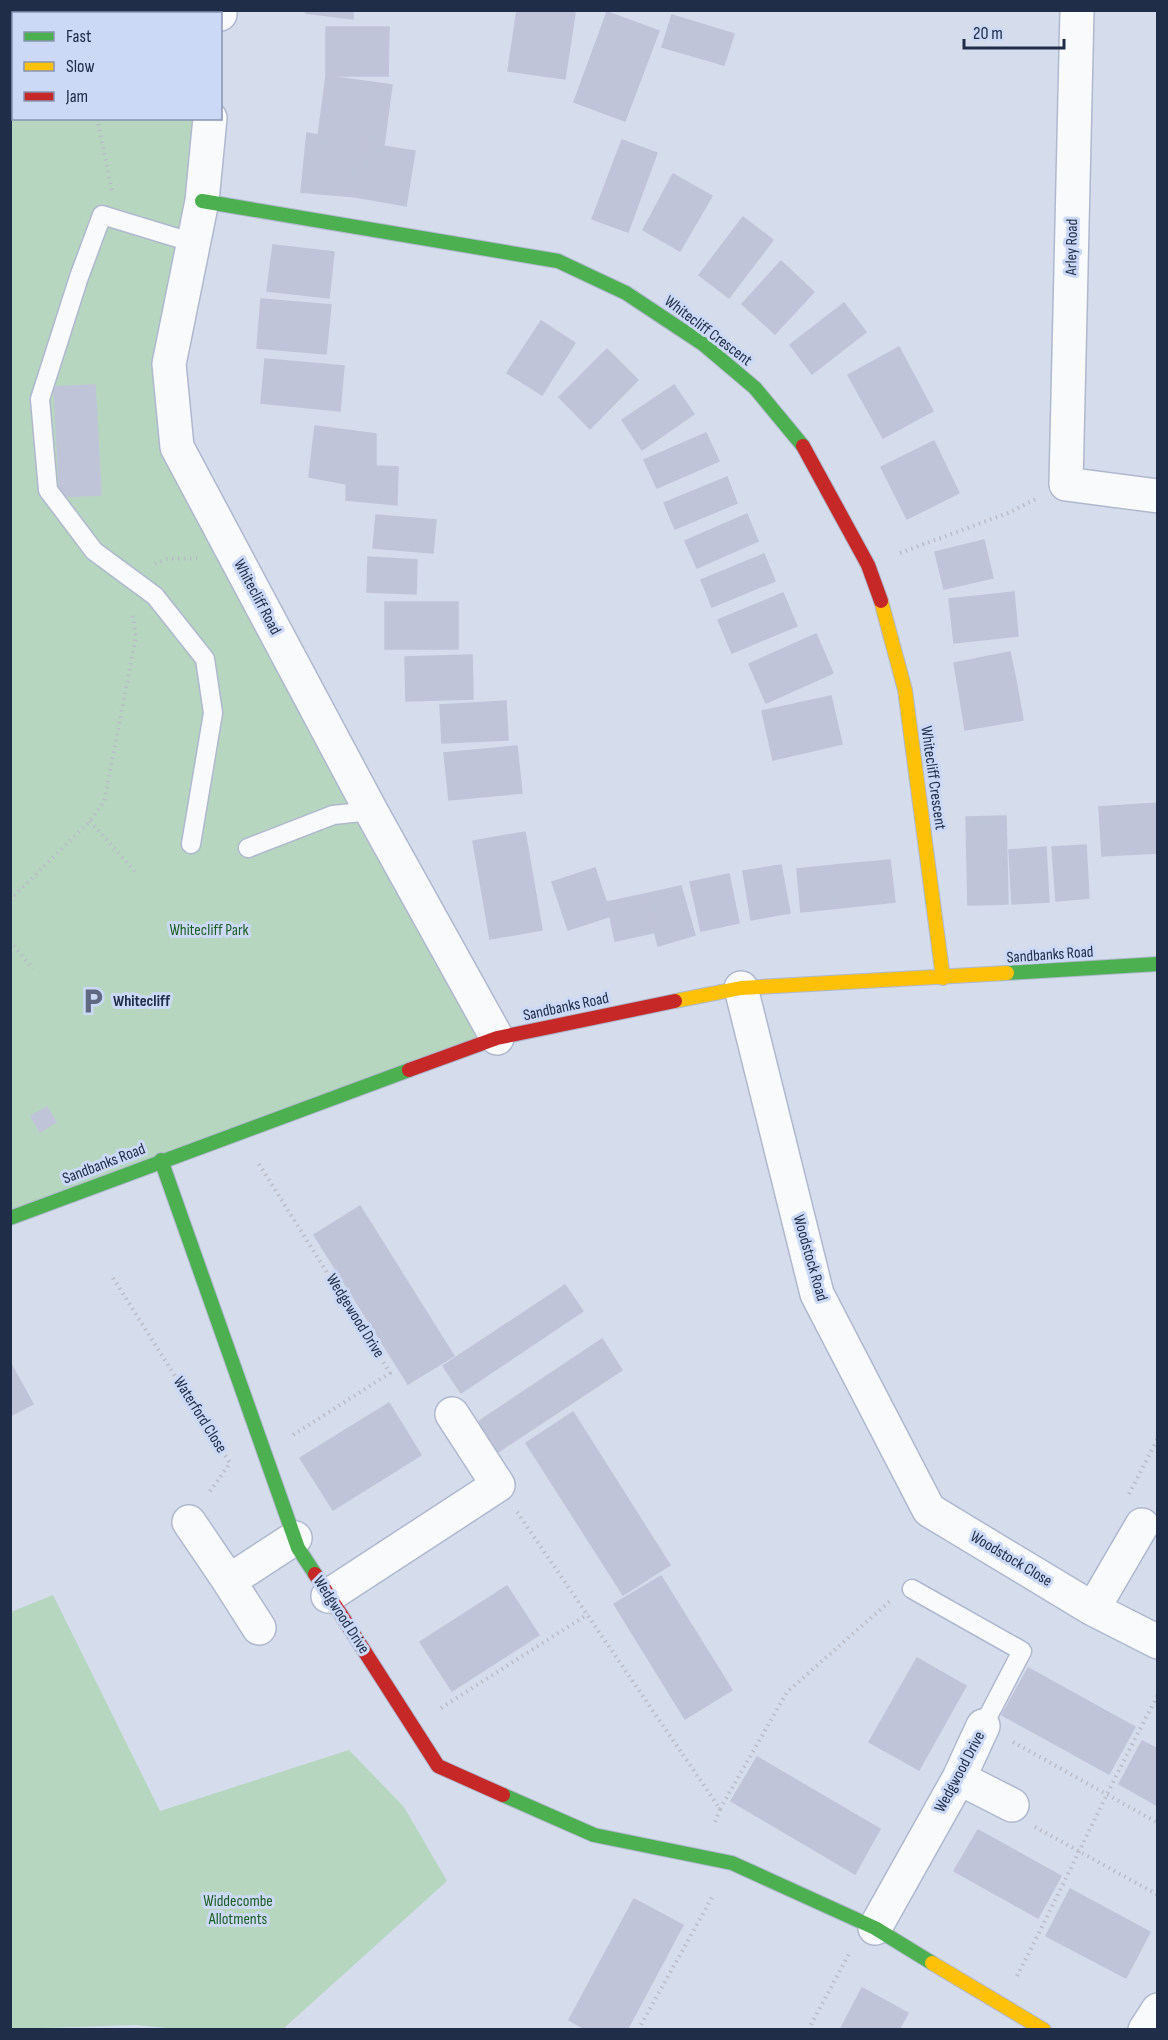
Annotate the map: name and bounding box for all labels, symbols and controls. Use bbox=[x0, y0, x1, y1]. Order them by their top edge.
legend bbox=[12, 12, 222, 120]
scale bar bbox=[964, 12, 1064, 50]
text: 20 m bbox=[973, 23, 1003, 44]
text: Fast bbox=[66, 26, 92, 47]
text: Slow bbox=[66, 56, 95, 77]
text: Jam bbox=[65, 86, 88, 107]
street label: Arley Road bbox=[1062, 219, 1082, 276]
street label: Whitecliff Crescent bbox=[660, 292, 756, 370]
street label: Whitecliff Road bbox=[229, 556, 285, 638]
street label: Whitecliff Crescent bbox=[916, 725, 950, 831]
park label: Whitecliff Park bbox=[169, 921, 249, 940]
street label: Sandbanks Road bbox=[1006, 942, 1094, 968]
parking icon: Whitecliff bbox=[78, 986, 108, 1016]
street label: Sandbanks Road bbox=[521, 989, 611, 1025]
place label: Whitecliff bbox=[113, 992, 171, 1011]
street label: Sandbanks Road bbox=[60, 1140, 148, 1188]
street label: Woodstock Road bbox=[789, 1213, 831, 1303]
street label: Wedgewood Drive bbox=[322, 1271, 388, 1361]
street label: Waterford Close bbox=[169, 1373, 231, 1457]
street label: Woodstock Close bbox=[967, 1527, 1055, 1591]
street label: Wedgwood Drive bbox=[309, 1573, 373, 1657]
street label: Wedgwood Drive bbox=[931, 1728, 989, 1816]
park label: Widdecombe Allotments bbox=[203, 1892, 273, 1929]

